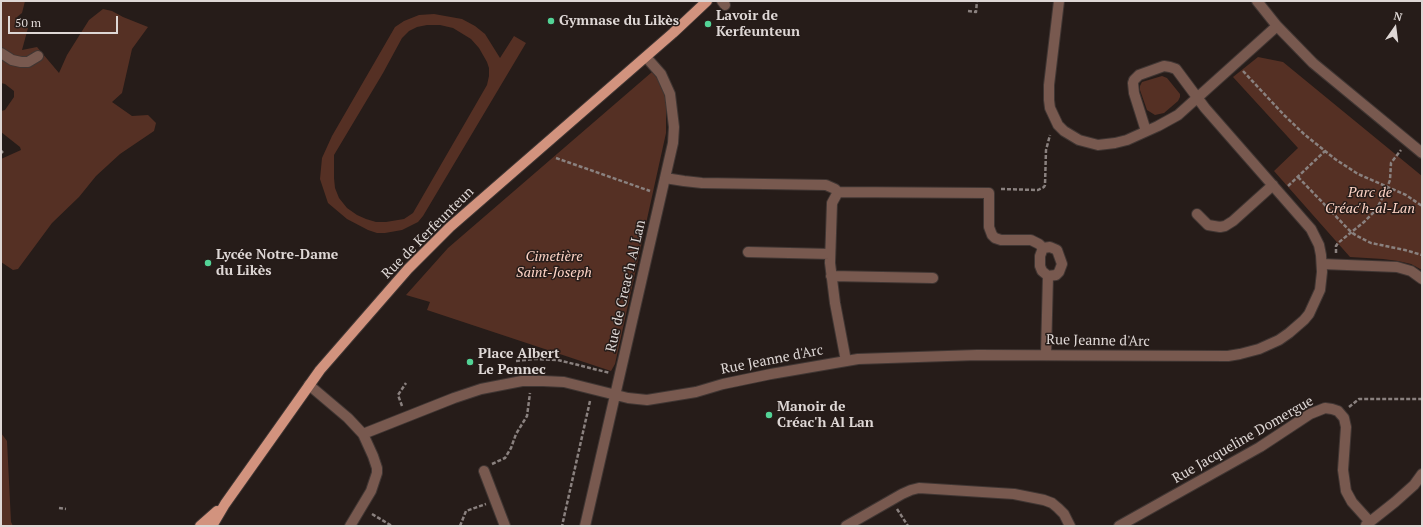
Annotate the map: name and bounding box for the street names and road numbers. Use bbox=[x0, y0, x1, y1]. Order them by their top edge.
street label: Rue de Kerfeunteun bbox=[379, 184, 477, 282]
street label: Rue de Creac'h Al Lan bbox=[603, 218, 649, 354]
street label: Rue Jeanne d'Arc bbox=[1046, 332, 1150, 350]
street label: Rue Jeanne d'Arc bbox=[719, 342, 825, 378]
street label: Rue Jacqueline Domergue bbox=[1169, 393, 1317, 487]

